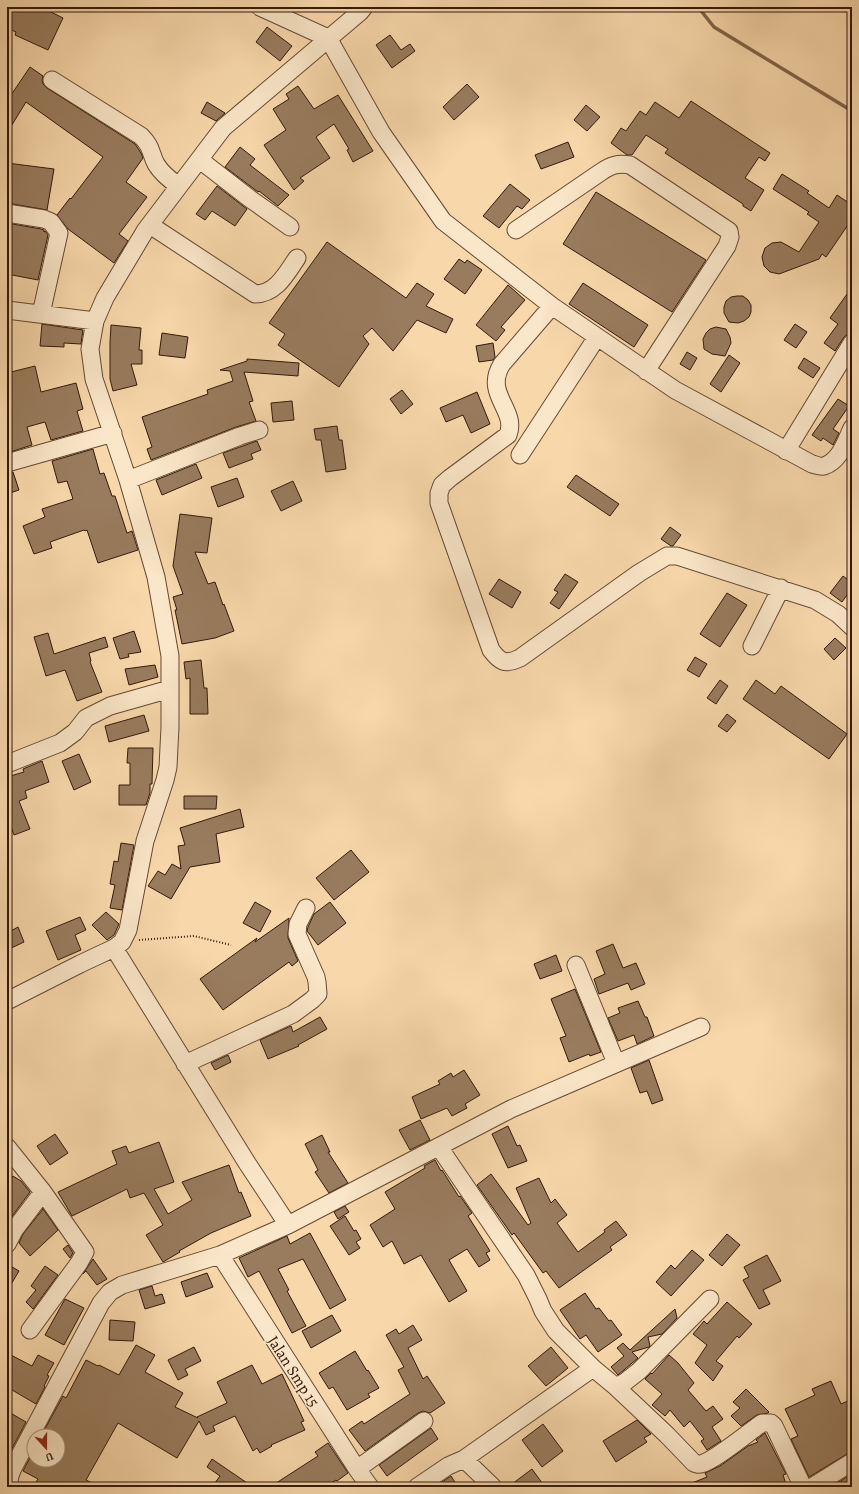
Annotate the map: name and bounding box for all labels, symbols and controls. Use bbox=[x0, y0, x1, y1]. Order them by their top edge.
street label: Jalan Smp 15 bbox=[262, 1332, 325, 1412]
north arrow bbox=[26, 1428, 66, 1468]
text: U bbox=[43, 1449, 55, 1465]

